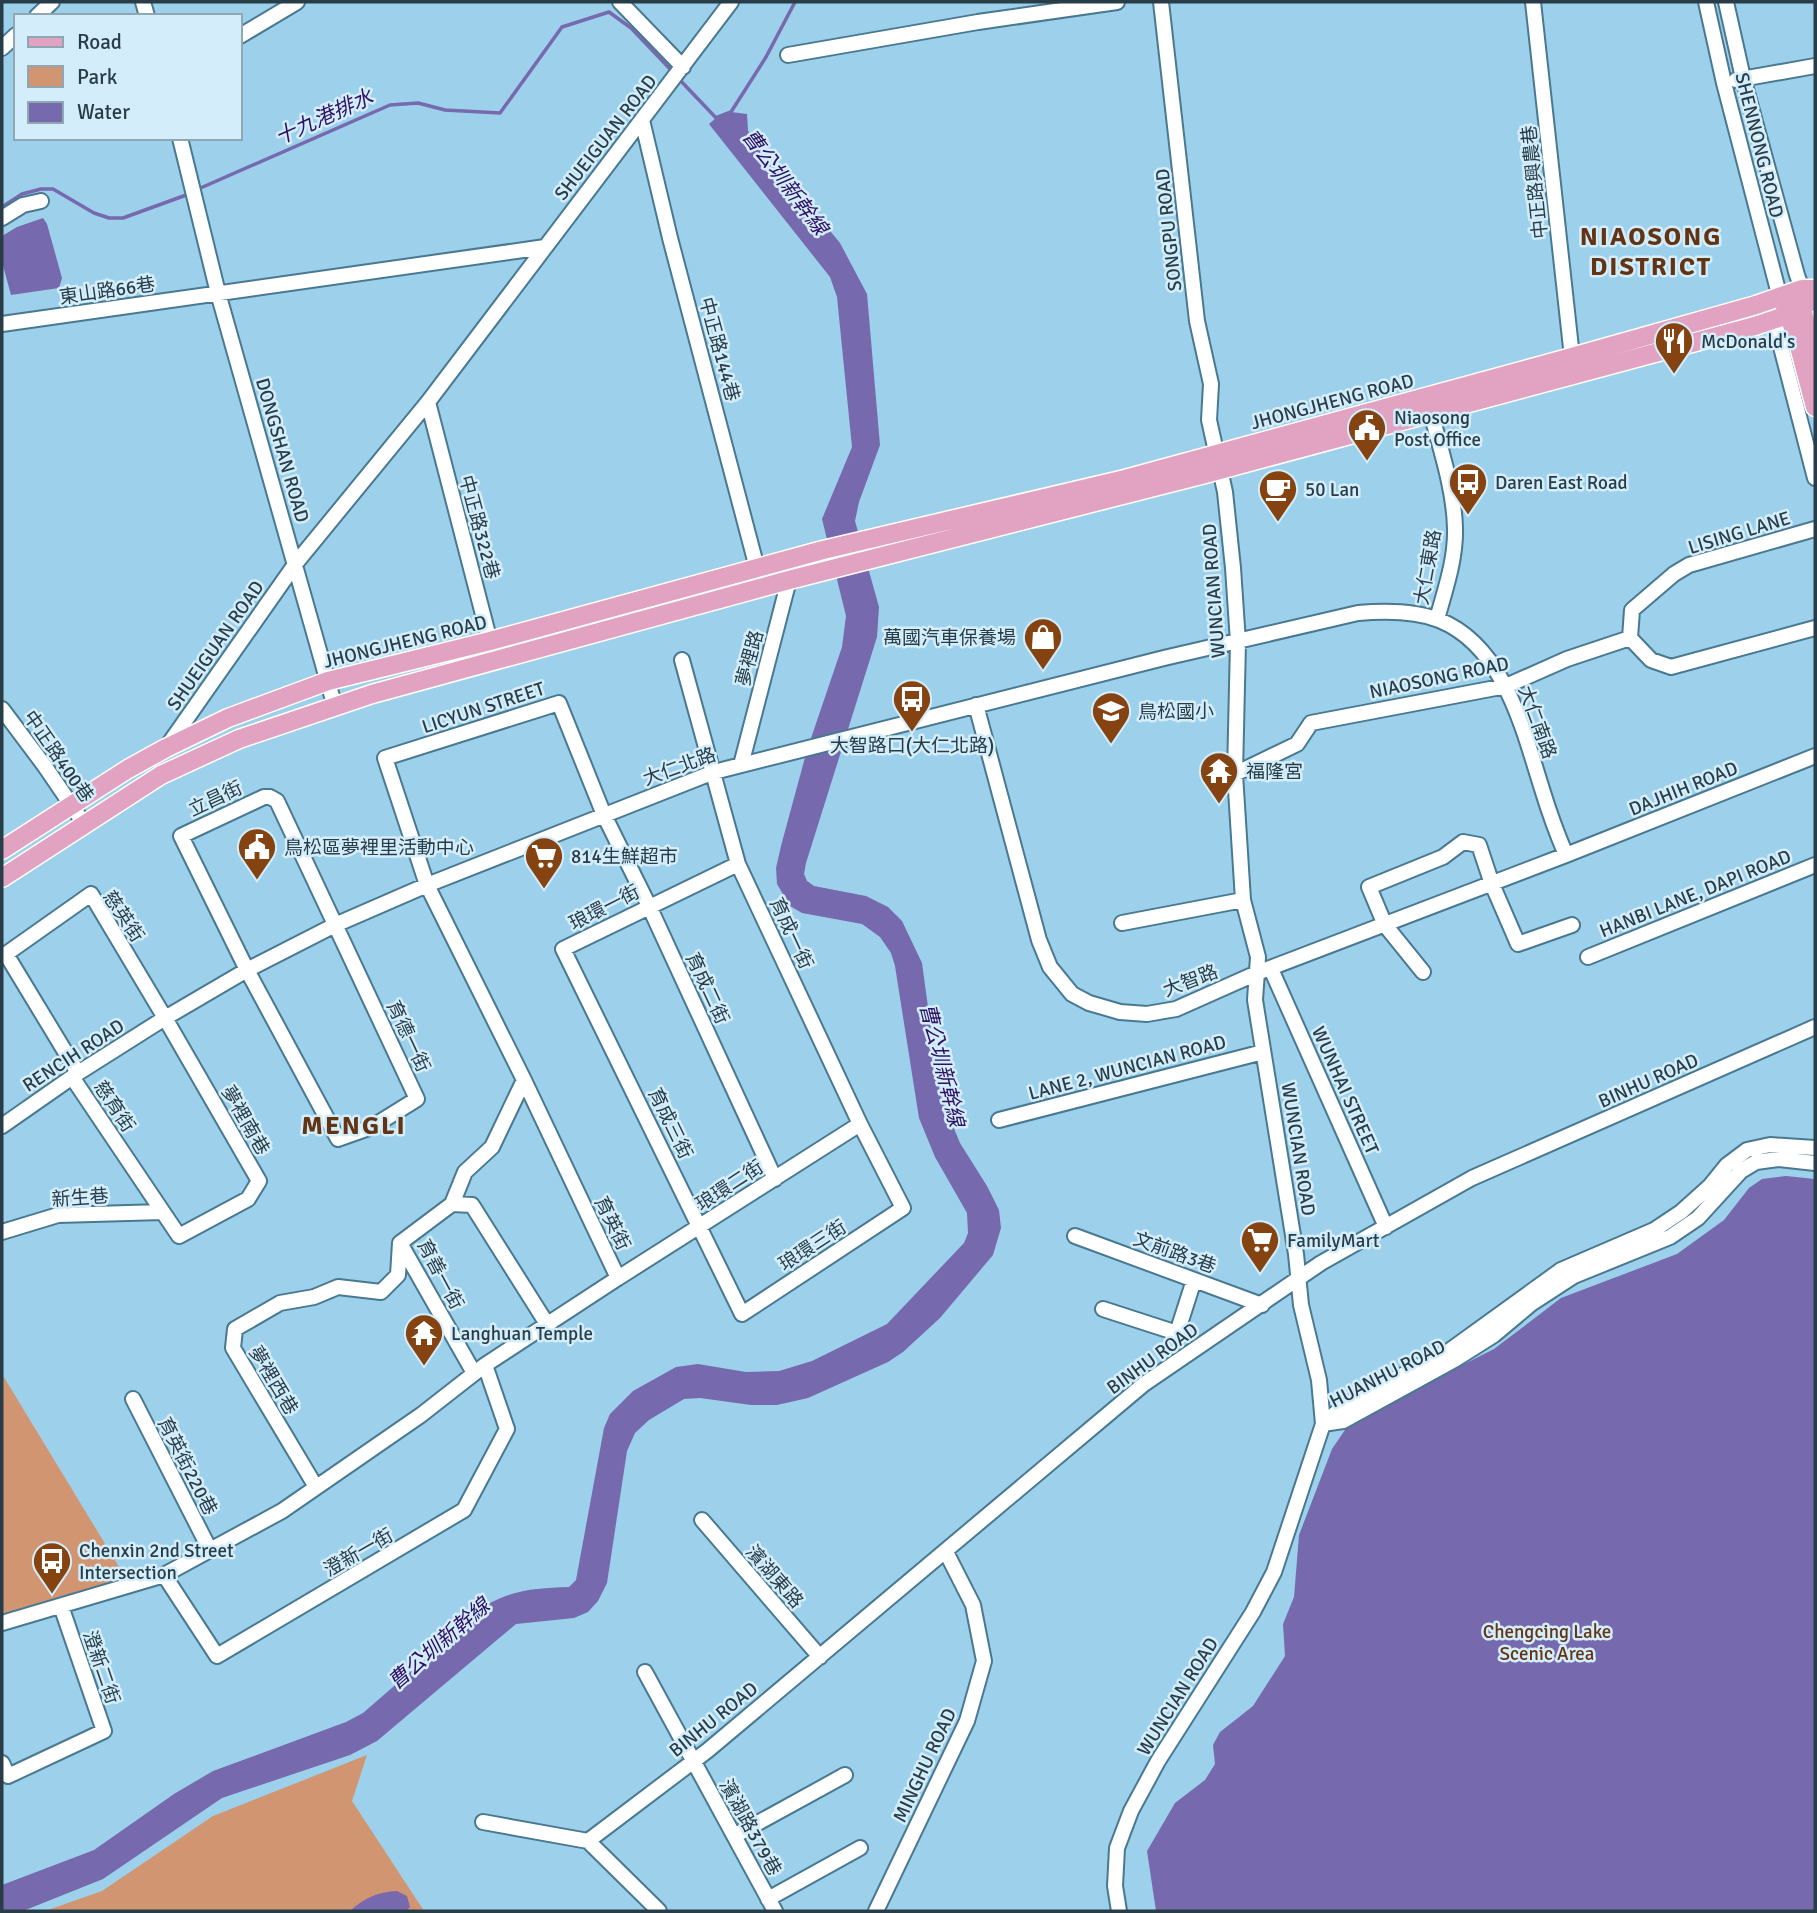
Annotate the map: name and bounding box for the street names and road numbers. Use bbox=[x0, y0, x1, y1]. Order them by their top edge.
street label: SHUEIGUAN ROAD bbox=[549, 70, 662, 205]
street label: SHENNONG ROAD bbox=[1729, 70, 1789, 220]
street label: 中正路興農巷 bbox=[1517, 124, 1553, 240]
street label: SONGPU ROAD bbox=[1151, 167, 1187, 292]
street label: 東山路66巷 bbox=[58, 272, 157, 310]
street label: 中正路144巷 bbox=[694, 295, 744, 404]
street label: JHONGJHENG ROAD bbox=[1248, 369, 1416, 435]
street label: DONGSHAN ROAD bbox=[250, 375, 314, 525]
street label: 中正路322巷 bbox=[454, 473, 504, 582]
street label: LISING LANE bbox=[1685, 506, 1793, 560]
street label: WUNCIAN ROAD bbox=[1197, 523, 1231, 659]
street label: 大仁東路 bbox=[1410, 528, 1446, 607]
street label: SHUEIGUAN ROAD bbox=[162, 576, 270, 715]
street label: JHONGJHENG ROAD bbox=[321, 610, 489, 674]
street label: 夢裡路 bbox=[731, 628, 769, 689]
street label: NIAOSONG ROAD bbox=[1367, 651, 1511, 704]
street label: LICYUN STREET bbox=[419, 677, 548, 739]
street label: 大仁南路 bbox=[1513, 683, 1561, 762]
street label: 中正路400巷 bbox=[18, 706, 99, 807]
street label: 大仁北路 bbox=[640, 743, 719, 791]
street label: DAJHIH ROAD bbox=[1625, 756, 1741, 822]
street label: 立昌街 bbox=[185, 776, 246, 822]
street label: HANBI LANE, DAPI ROAD bbox=[1596, 845, 1795, 943]
street label: 琅環一街 bbox=[565, 880, 644, 936]
street label: 慈英街 bbox=[97, 886, 149, 947]
street label: 育成一街 bbox=[764, 894, 818, 973]
street label: 育成二街 bbox=[680, 949, 734, 1028]
street label: 大智路 bbox=[1159, 960, 1221, 1002]
street label: 育德一街 bbox=[381, 997, 435, 1076]
street label: RENCIH ROAD bbox=[18, 1014, 129, 1098]
street label: WUNHAI STREET bbox=[1306, 1023, 1384, 1159]
street label: LANE 2, WUNCIAN ROAD bbox=[1026, 1030, 1229, 1106]
street label: BINHU ROAD bbox=[1595, 1048, 1702, 1114]
street label: 慈育街 bbox=[88, 1076, 140, 1137]
street label: WUNCIAN ROAD bbox=[1276, 1081, 1320, 1218]
street label: 夢裡南巷 bbox=[216, 1082, 275, 1159]
street label: 育成三街 bbox=[643, 1084, 698, 1163]
street label: 琅環二街 bbox=[691, 1155, 768, 1217]
street label: 新生巷 bbox=[51, 1184, 109, 1212]
street label: 育英街 bbox=[589, 1193, 635, 1254]
street label: 琅環三街 bbox=[774, 1215, 851, 1277]
street label: 文前路3巷 bbox=[1130, 1227, 1219, 1279]
street label: 育善一街 bbox=[412, 1235, 469, 1314]
street label: BINHU ROAD bbox=[1102, 1318, 1203, 1400]
street label: HUANHU ROAD bbox=[1326, 1334, 1449, 1413]
street label: 夢裡西巷 bbox=[243, 1342, 303, 1419]
street label: 育英街220巷 bbox=[152, 1413, 222, 1519]
street label: 澄新一街 bbox=[320, 1523, 397, 1582]
street label: 濱湖東路 bbox=[740, 1540, 808, 1613]
street label: 澄新二街 bbox=[77, 1627, 125, 1707]
street label: WUNCIAN ROAD bbox=[1132, 1633, 1224, 1760]
street label: BINHU ROAD bbox=[664, 1677, 763, 1763]
street label: MINGHU ROAD bbox=[888, 1705, 962, 1826]
street label: 濱湖路379巷 bbox=[714, 1775, 787, 1880]

